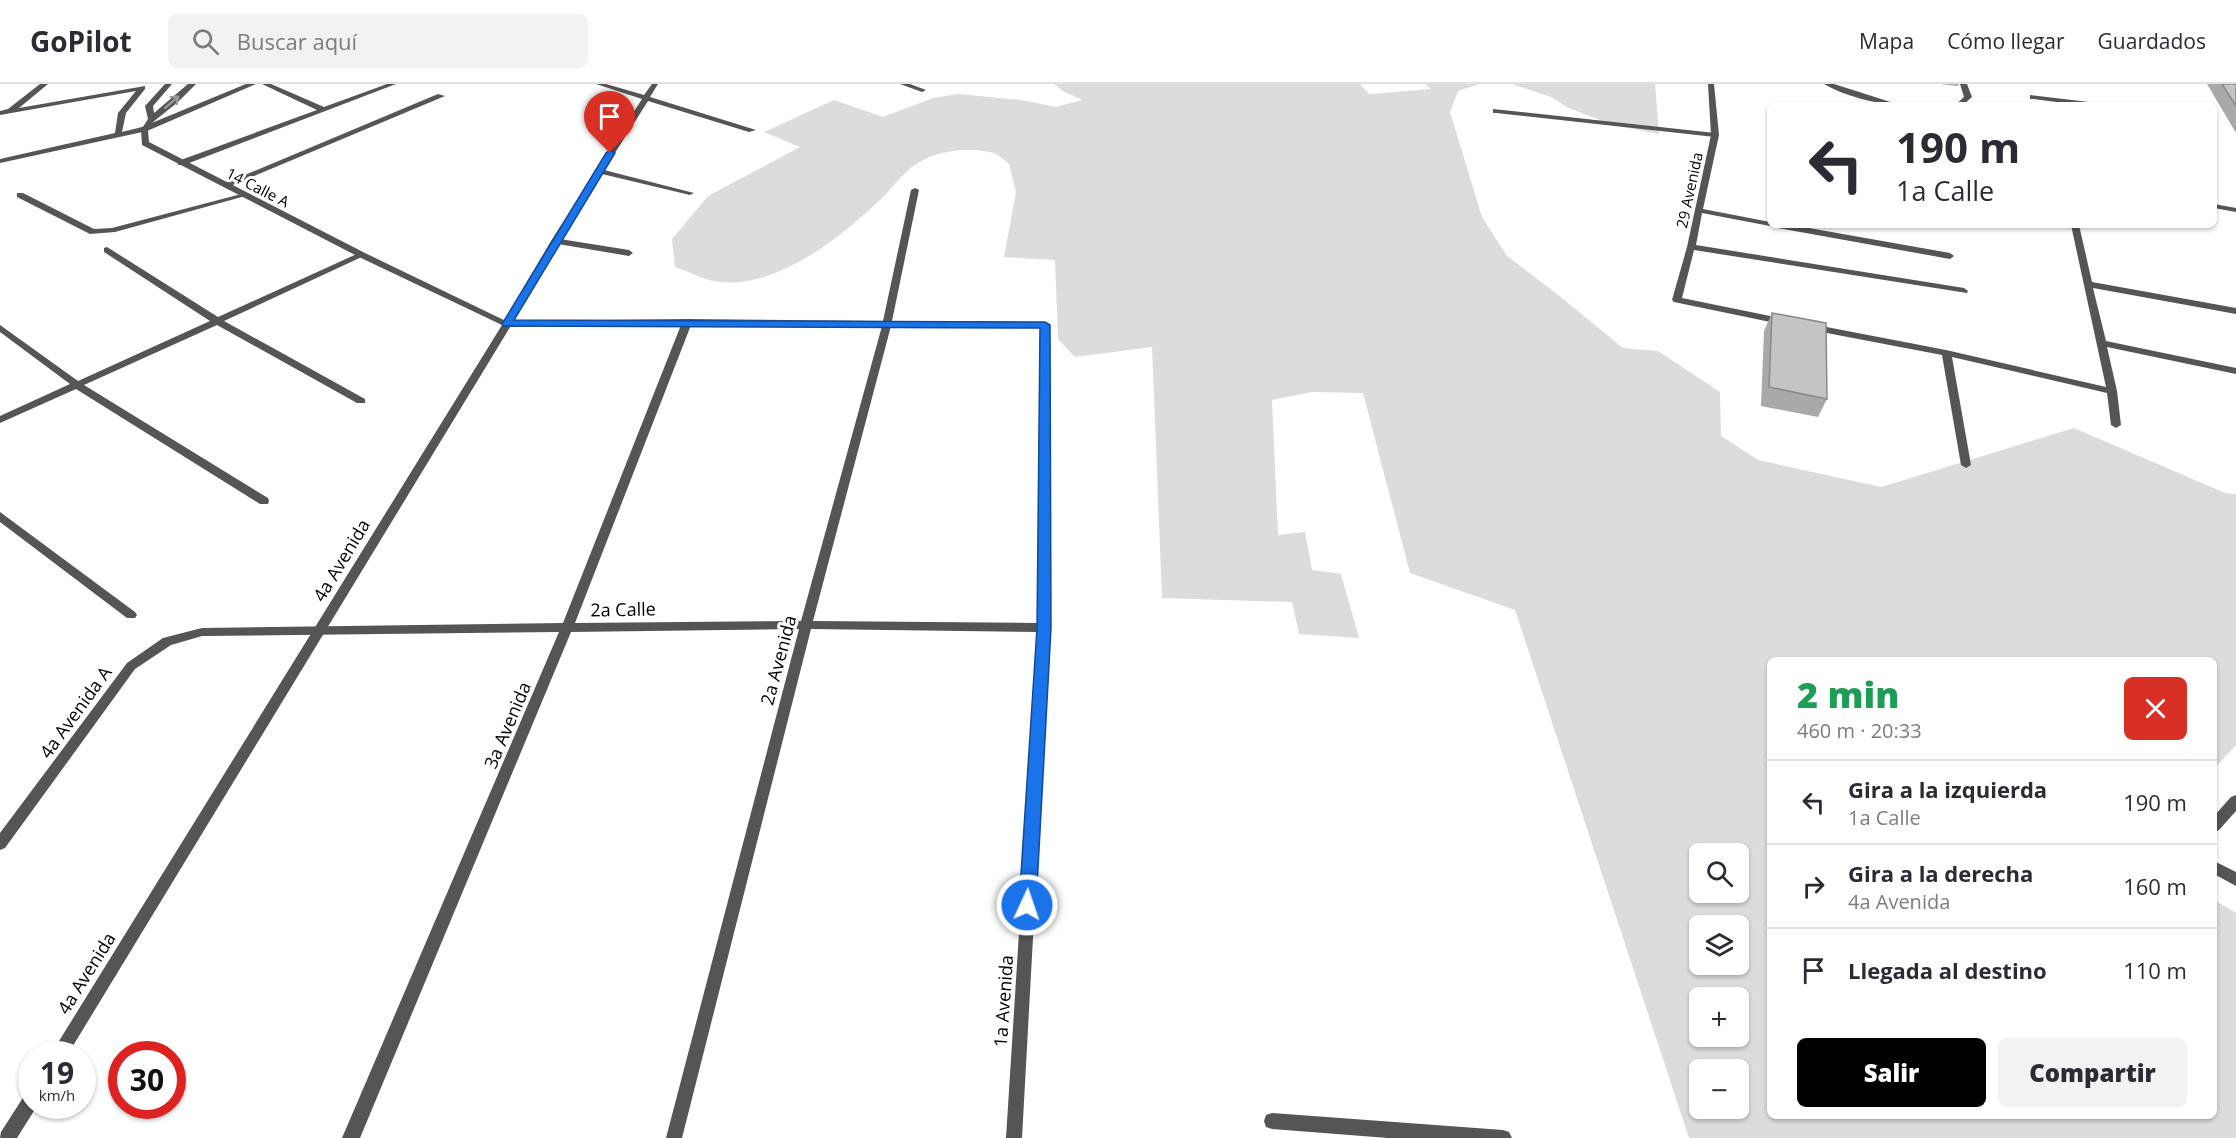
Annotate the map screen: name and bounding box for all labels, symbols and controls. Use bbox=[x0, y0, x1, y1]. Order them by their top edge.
search box bbox=[168, 14, 588, 68]
text: GoPilot bbox=[30, 22, 132, 60]
icon: search bbox=[189, 25, 222, 58]
text: Buscar aquí bbox=[237, 26, 357, 56]
text: Mapa bbox=[1859, 27, 1914, 55]
text: Cómo llegar bbox=[1947, 27, 2065, 55]
text: Guardados bbox=[2098, 27, 2206, 55]
pin bbox=[584, 91, 635, 153]
one-way arrow bbox=[165, 95, 180, 109]
icon: arrive bbox=[593, 100, 626, 133]
text: 190 m bbox=[1896, 118, 2020, 175]
icon: left bbox=[1797, 126, 1875, 204]
street label: 29 Avenida bbox=[1671, 150, 1707, 230]
street label: 14 Calle A bbox=[223, 163, 293, 212]
text: 1a Calle bbox=[1896, 172, 1994, 209]
street label: 4a Avenida bbox=[307, 514, 375, 606]
street label: 2a Calle bbox=[590, 596, 656, 622]
street label: 2a Avenida bbox=[754, 612, 802, 708]
street label: 4a Avenida A bbox=[34, 661, 117, 763]
text: 2 min bbox=[1797, 670, 1899, 719]
button: close bbox=[2124, 677, 2187, 740]
street label: 3a Avenida bbox=[478, 678, 536, 772]
text: 460 m · 20:33 bbox=[1797, 717, 1922, 744]
text: Gira a la izquierda bbox=[1848, 774, 2047, 804]
icon: left bbox=[1797, 786, 1830, 819]
text: 190 m bbox=[2123, 787, 2187, 817]
text: 1a Calle bbox=[1848, 804, 1921, 831]
map controls bbox=[1689, 843, 1749, 1119]
button: search bbox=[1689, 843, 1749, 903]
text: Gira a la derecha bbox=[1848, 858, 2033, 888]
icon: right bbox=[1797, 870, 1830, 903]
text: 160 m bbox=[2123, 871, 2187, 901]
position arrow bbox=[995, 873, 1059, 937]
text: 4a Avenida bbox=[1848, 888, 1950, 915]
button: layers bbox=[1689, 915, 1749, 975]
street label: 4a Avenida bbox=[51, 928, 121, 1018]
street label: 1a Avenida bbox=[988, 954, 1018, 1048]
icon: arrive bbox=[1797, 954, 1830, 987]
text: Llegada al destino bbox=[1848, 955, 2047, 985]
text: 110 m bbox=[2123, 955, 2187, 985]
button: + bbox=[1689, 987, 1749, 1047]
button: Salir bbox=[1797, 1038, 1986, 1107]
button: Compartir bbox=[1998, 1038, 2187, 1107]
speed limit sign: 30 bbox=[108, 1041, 186, 1119]
text: 19 bbox=[40, 1052, 74, 1093]
button: − bbox=[1689, 1059, 1749, 1119]
text: km/h bbox=[39, 1085, 75, 1105]

